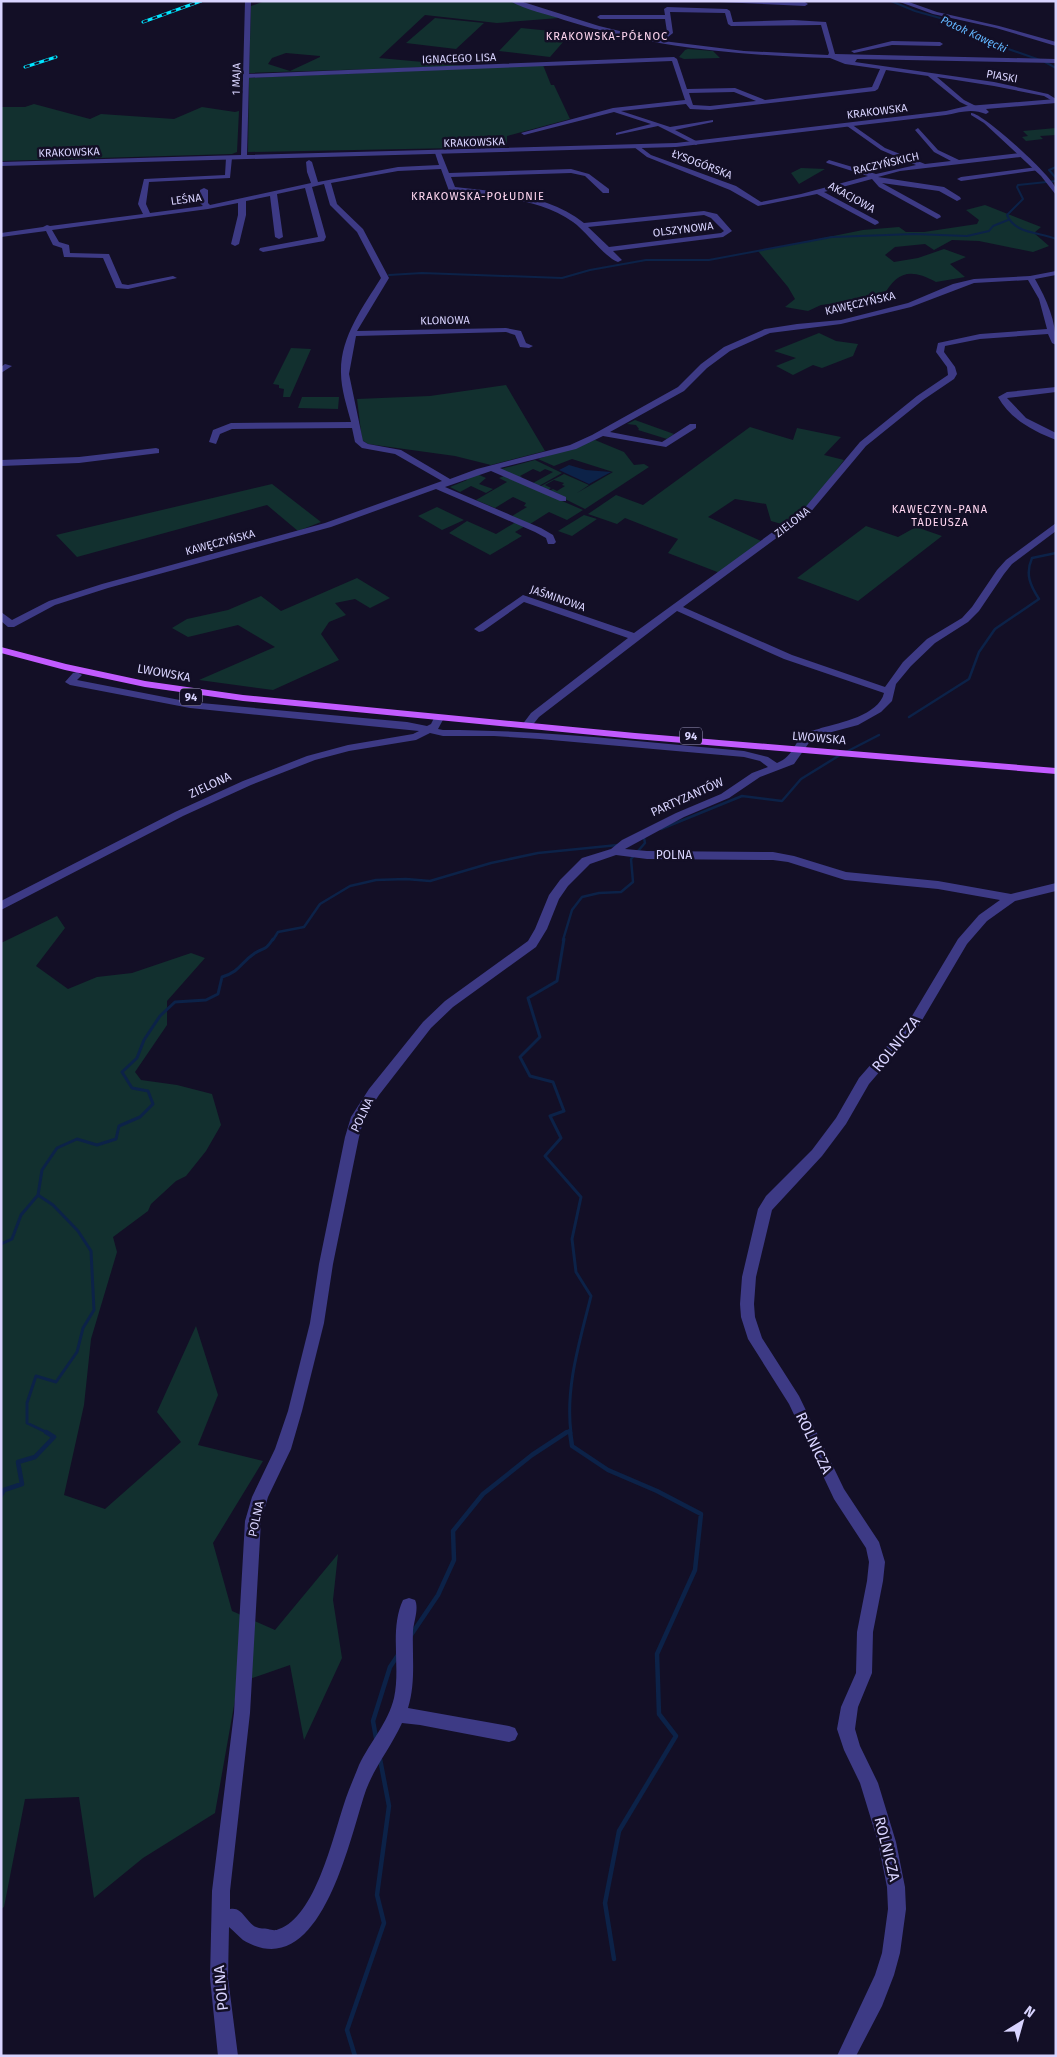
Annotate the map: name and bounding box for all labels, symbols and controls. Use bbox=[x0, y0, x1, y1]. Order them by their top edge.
water label: Potok Kawęcki bbox=[939, 13, 1009, 55]
district label: KRAKOWSKA-PÓŁNOC bbox=[546, 29, 668, 43]
street label: IGNACEGO LISA bbox=[422, 51, 497, 66]
street label: 1 MAJA bbox=[230, 62, 243, 95]
street label: PIASKI bbox=[985, 67, 1019, 86]
street label: KRAKOWSKA bbox=[846, 101, 909, 122]
street label: KRAKOWSKA bbox=[443, 135, 505, 150]
street label: KRAKOWSKA bbox=[38, 145, 100, 160]
street label: ŁYSOGÓRSKA bbox=[670, 146, 735, 182]
street label: RACZYŃSKICH bbox=[852, 149, 920, 177]
street label: AKACJOWA bbox=[826, 179, 878, 216]
street label: LEŚNA bbox=[170, 190, 203, 208]
district label: KRAKOWSKA-POŁUDNIE bbox=[411, 190, 545, 203]
street label: OLSZYNOWA bbox=[652, 219, 715, 240]
street label: KAWĘCZYŃSKA bbox=[823, 288, 897, 318]
street label: KLONOWA bbox=[420, 314, 471, 327]
district label: KAWĘCZYN-PANA TADEUSZA bbox=[892, 503, 988, 529]
street label: ZIELONA bbox=[772, 504, 813, 540]
street label: KAWĘCZYŃSKA bbox=[184, 526, 257, 558]
street label: JAŚMINOWA bbox=[528, 582, 588, 614]
street label: LWOWSKA bbox=[136, 661, 192, 685]
road number: 94 bbox=[180, 689, 202, 706]
road number: 94 bbox=[680, 728, 702, 744]
street label: LWOWSKA bbox=[791, 729, 847, 747]
street label: ZIELONA bbox=[187, 769, 233, 801]
street label: PARTYZANTÓW bbox=[648, 774, 726, 819]
street label: POLNA bbox=[656, 848, 692, 862]
street label: ROLNICZA bbox=[868, 1012, 924, 1075]
street label: POLNA bbox=[348, 1095, 376, 1134]
street label: ROLNICZA bbox=[792, 1409, 836, 1477]
street label: POLNA bbox=[245, 1500, 267, 1538]
street label: ROLNICZA bbox=[870, 1815, 904, 1884]
street label: POLNA bbox=[210, 1964, 232, 2011]
north arrow bbox=[997, 1997, 1047, 2047]
text: N bbox=[1021, 2002, 1038, 2022]

